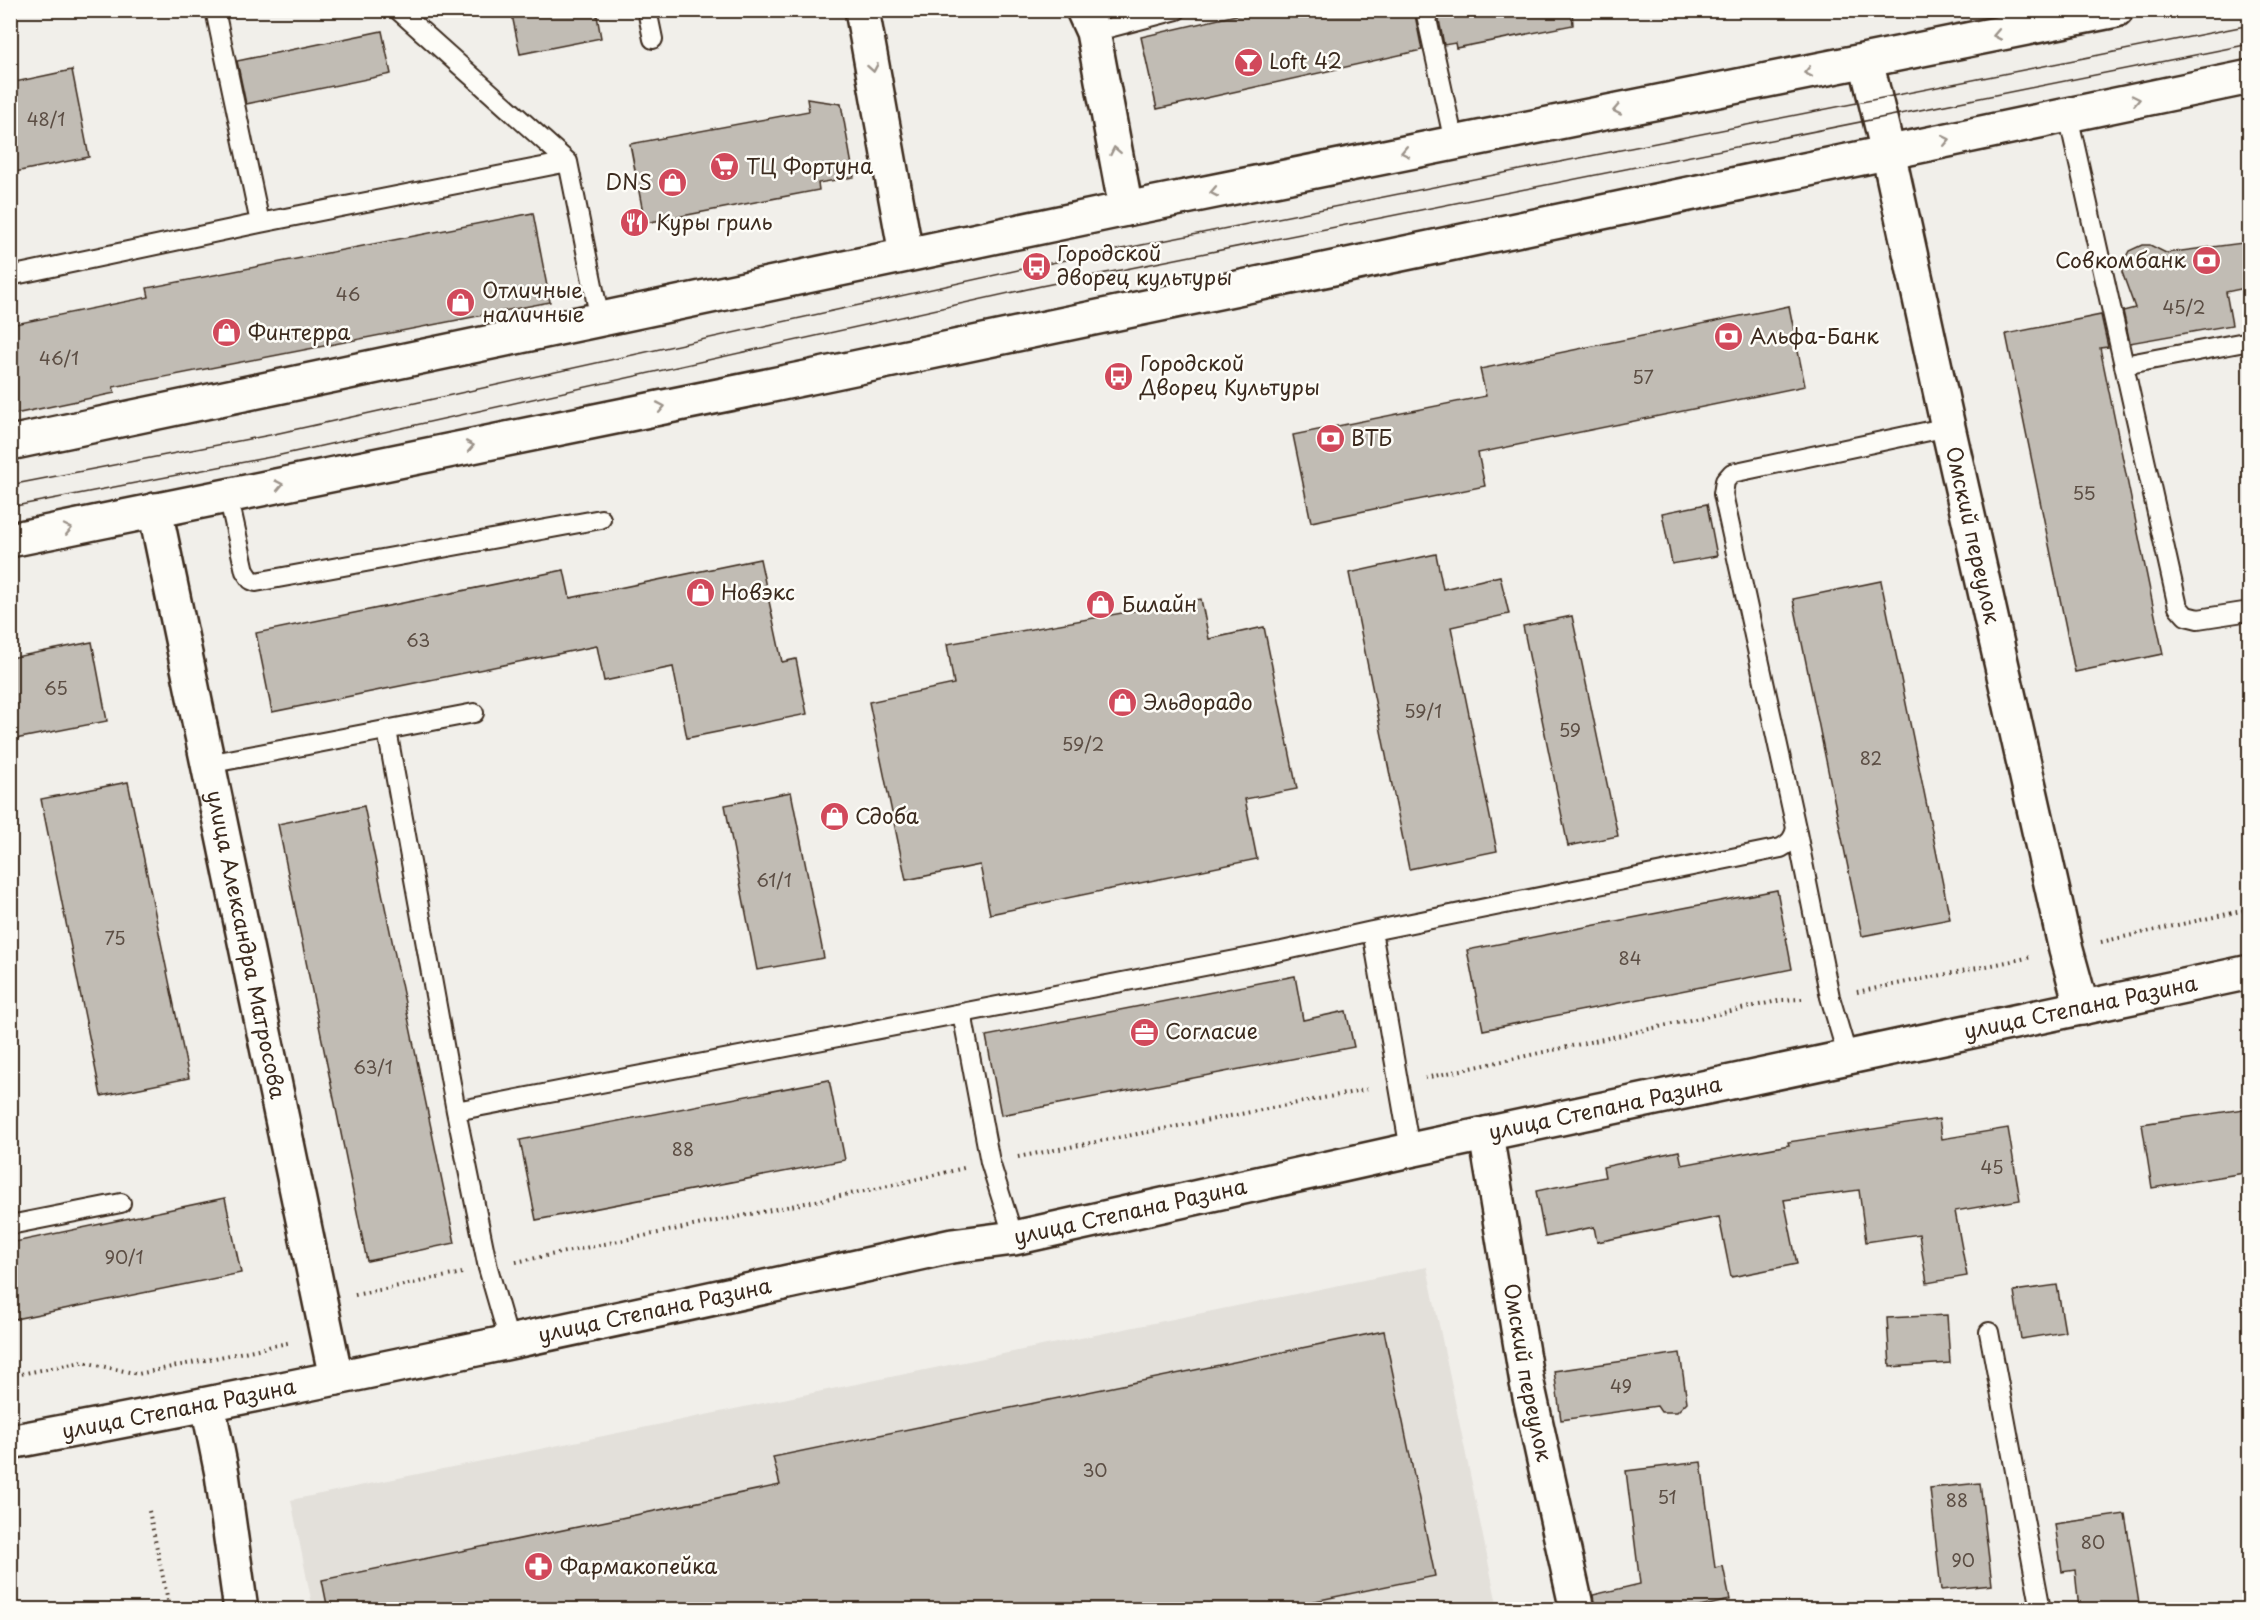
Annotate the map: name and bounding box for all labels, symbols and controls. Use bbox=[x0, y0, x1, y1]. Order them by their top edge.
one-way arrow bbox=[1992, 27, 2002, 40]
place label: Loft 42 bbox=[1269, 44, 1342, 76]
bar icon: Loft 42 bbox=[1232, 46, 1264, 78]
one-way arrow bbox=[866, 63, 878, 73]
one-way arrow bbox=[1804, 65, 1814, 78]
one-way arrow bbox=[2131, 94, 2141, 107]
one-way arrow bbox=[1612, 103, 1622, 116]
house number: 48/1 bbox=[27, 105, 65, 132]
one-way arrow bbox=[1940, 134, 1950, 147]
one-way arrow bbox=[1400, 145, 1410, 158]
one-way arrow bbox=[1109, 147, 1122, 157]
place label: ТЦ Фортуна bbox=[746, 149, 873, 181]
supermarket icon: ТЦ Фортуна bbox=[709, 151, 741, 183]
place label: DNS bbox=[605, 165, 652, 197]
shop icon: DNS bbox=[657, 167, 689, 199]
one-way arrow bbox=[1209, 185, 1219, 198]
place label: Куры гриль bbox=[656, 205, 772, 237]
restaurant icon: Куры гриль bbox=[619, 207, 651, 239]
place label: Городской дворец культуры bbox=[1057, 236, 1232, 292]
place label: Совкомбанк bbox=[2055, 243, 2187, 275]
bank icon: Совкомбанк bbox=[2191, 245, 2223, 277]
bus stop icon: Городской дворец культуры bbox=[1020, 250, 1052, 282]
place label: Отличные наличные bbox=[482, 273, 584, 329]
house number: 46 bbox=[336, 280, 360, 307]
shop icon: Отличные наличные bbox=[445, 287, 477, 319]
house number: 45/2 bbox=[2163, 293, 2205, 320]
place label: Финтерра bbox=[248, 315, 350, 347]
shop icon: Финтерра bbox=[211, 317, 243, 349]
place label: Альфа-Банк bbox=[1750, 319, 1879, 351]
bank icon: Альфа-Банк bbox=[1713, 321, 1745, 353]
house number: 46/1 bbox=[39, 344, 79, 371]
place label: Городской Дворец Культуры bbox=[1139, 346, 1320, 402]
bus stop icon: Городской Дворец Культуры bbox=[1103, 360, 1135, 392]
house number: 57 bbox=[1632, 363, 1654, 390]
one-way arrow bbox=[656, 401, 666, 414]
place label: ВТБ bbox=[1351, 421, 1392, 453]
bank icon: ВТБ bbox=[1314, 423, 1346, 455]
one-way arrow bbox=[465, 440, 475, 453]
street label: Омский переулок bbox=[1939, 443, 2010, 627]
one-way arrow bbox=[274, 479, 284, 492]
house number: 55 bbox=[2072, 479, 2096, 506]
one-way arrow bbox=[63, 523, 73, 536]
place label: Новэкс bbox=[721, 575, 795, 607]
shop icon: Новэкс bbox=[684, 577, 716, 609]
place label: Билайн bbox=[1122, 587, 1197, 619]
shop icon: Билайн bbox=[1085, 589, 1117, 621]
house number: 63 bbox=[406, 626, 430, 653]
house number: 65 bbox=[44, 674, 68, 701]
place label: Эльдорадо bbox=[1143, 685, 1253, 717]
shop icon: Эльдорадо bbox=[1106, 687, 1138, 719]
house number: 59/1 bbox=[1404, 697, 1442, 724]
house number: 59 bbox=[1559, 716, 1581, 743]
house number: 59/2 bbox=[1062, 730, 1104, 757]
house number: 82 bbox=[1860, 744, 1882, 771]
street label: улица Александра Матросова bbox=[200, 787, 295, 1102]
place label: Сдоба bbox=[855, 799, 919, 831]
shop icon: Сдоба bbox=[818, 801, 850, 833]
house number: 61/1 bbox=[756, 866, 792, 893]
house number: 75 bbox=[105, 924, 126, 951]
house number: 84 bbox=[1618, 944, 1642, 971]
street label: улица Степана Разина bbox=[1961, 965, 2201, 1046]
place label: Согласие bbox=[1165, 1014, 1258, 1046]
office icon: Согласие bbox=[1128, 1016, 1160, 1048]
house number: 63/1 bbox=[353, 1053, 393, 1080]
street label: улица Степана Разина bbox=[1485, 1066, 1725, 1147]
house number: 88 bbox=[672, 1135, 694, 1162]
house number: 45 bbox=[1981, 1153, 2004, 1180]
street label: улица Степана Разина bbox=[1010, 1169, 1250, 1252]
house number: 90/1 bbox=[105, 1243, 143, 1270]
street label: улица Степана Разина bbox=[535, 1268, 775, 1350]
street label: Омский переулок bbox=[1497, 1281, 1562, 1465]
street label: улица Степана Разина bbox=[59, 1369, 299, 1446]
house number: 49 bbox=[1610, 1372, 1632, 1399]
house number: 30 bbox=[1082, 1456, 1108, 1483]
house number: 51 bbox=[1657, 1483, 1677, 1510]
house number: 88 bbox=[1946, 1486, 1968, 1513]
house number: 80 bbox=[2081, 1528, 2105, 1555]
house number: 90 bbox=[1951, 1546, 1975, 1573]
place label: Фармакопейка bbox=[560, 1549, 717, 1581]
pharmacy icon: Фармакопейка bbox=[523, 1551, 555, 1583]

